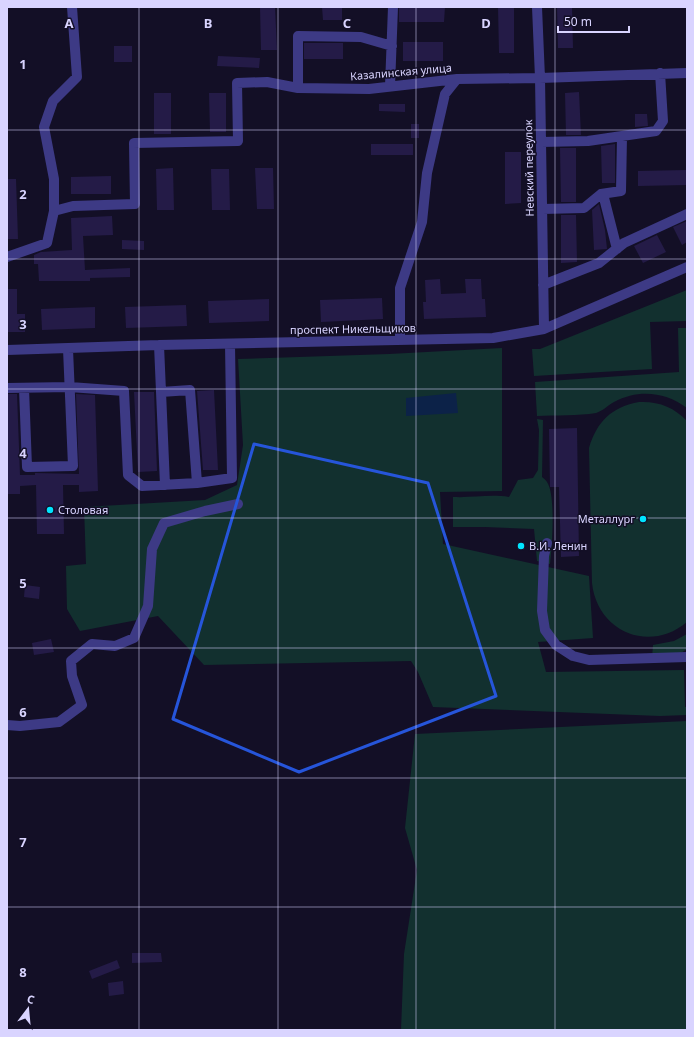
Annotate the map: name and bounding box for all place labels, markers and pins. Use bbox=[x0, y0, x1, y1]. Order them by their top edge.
place label: Столовая bbox=[58, 502, 108, 517]
marker: Столовая bbox=[45, 505, 55, 515]
place label: Металлург bbox=[578, 511, 635, 526]
marker: Металлург bbox=[638, 514, 648, 524]
place label: В.И. Ленин bbox=[529, 538, 587, 553]
marker: В.И. Ленин bbox=[516, 541, 526, 551]

